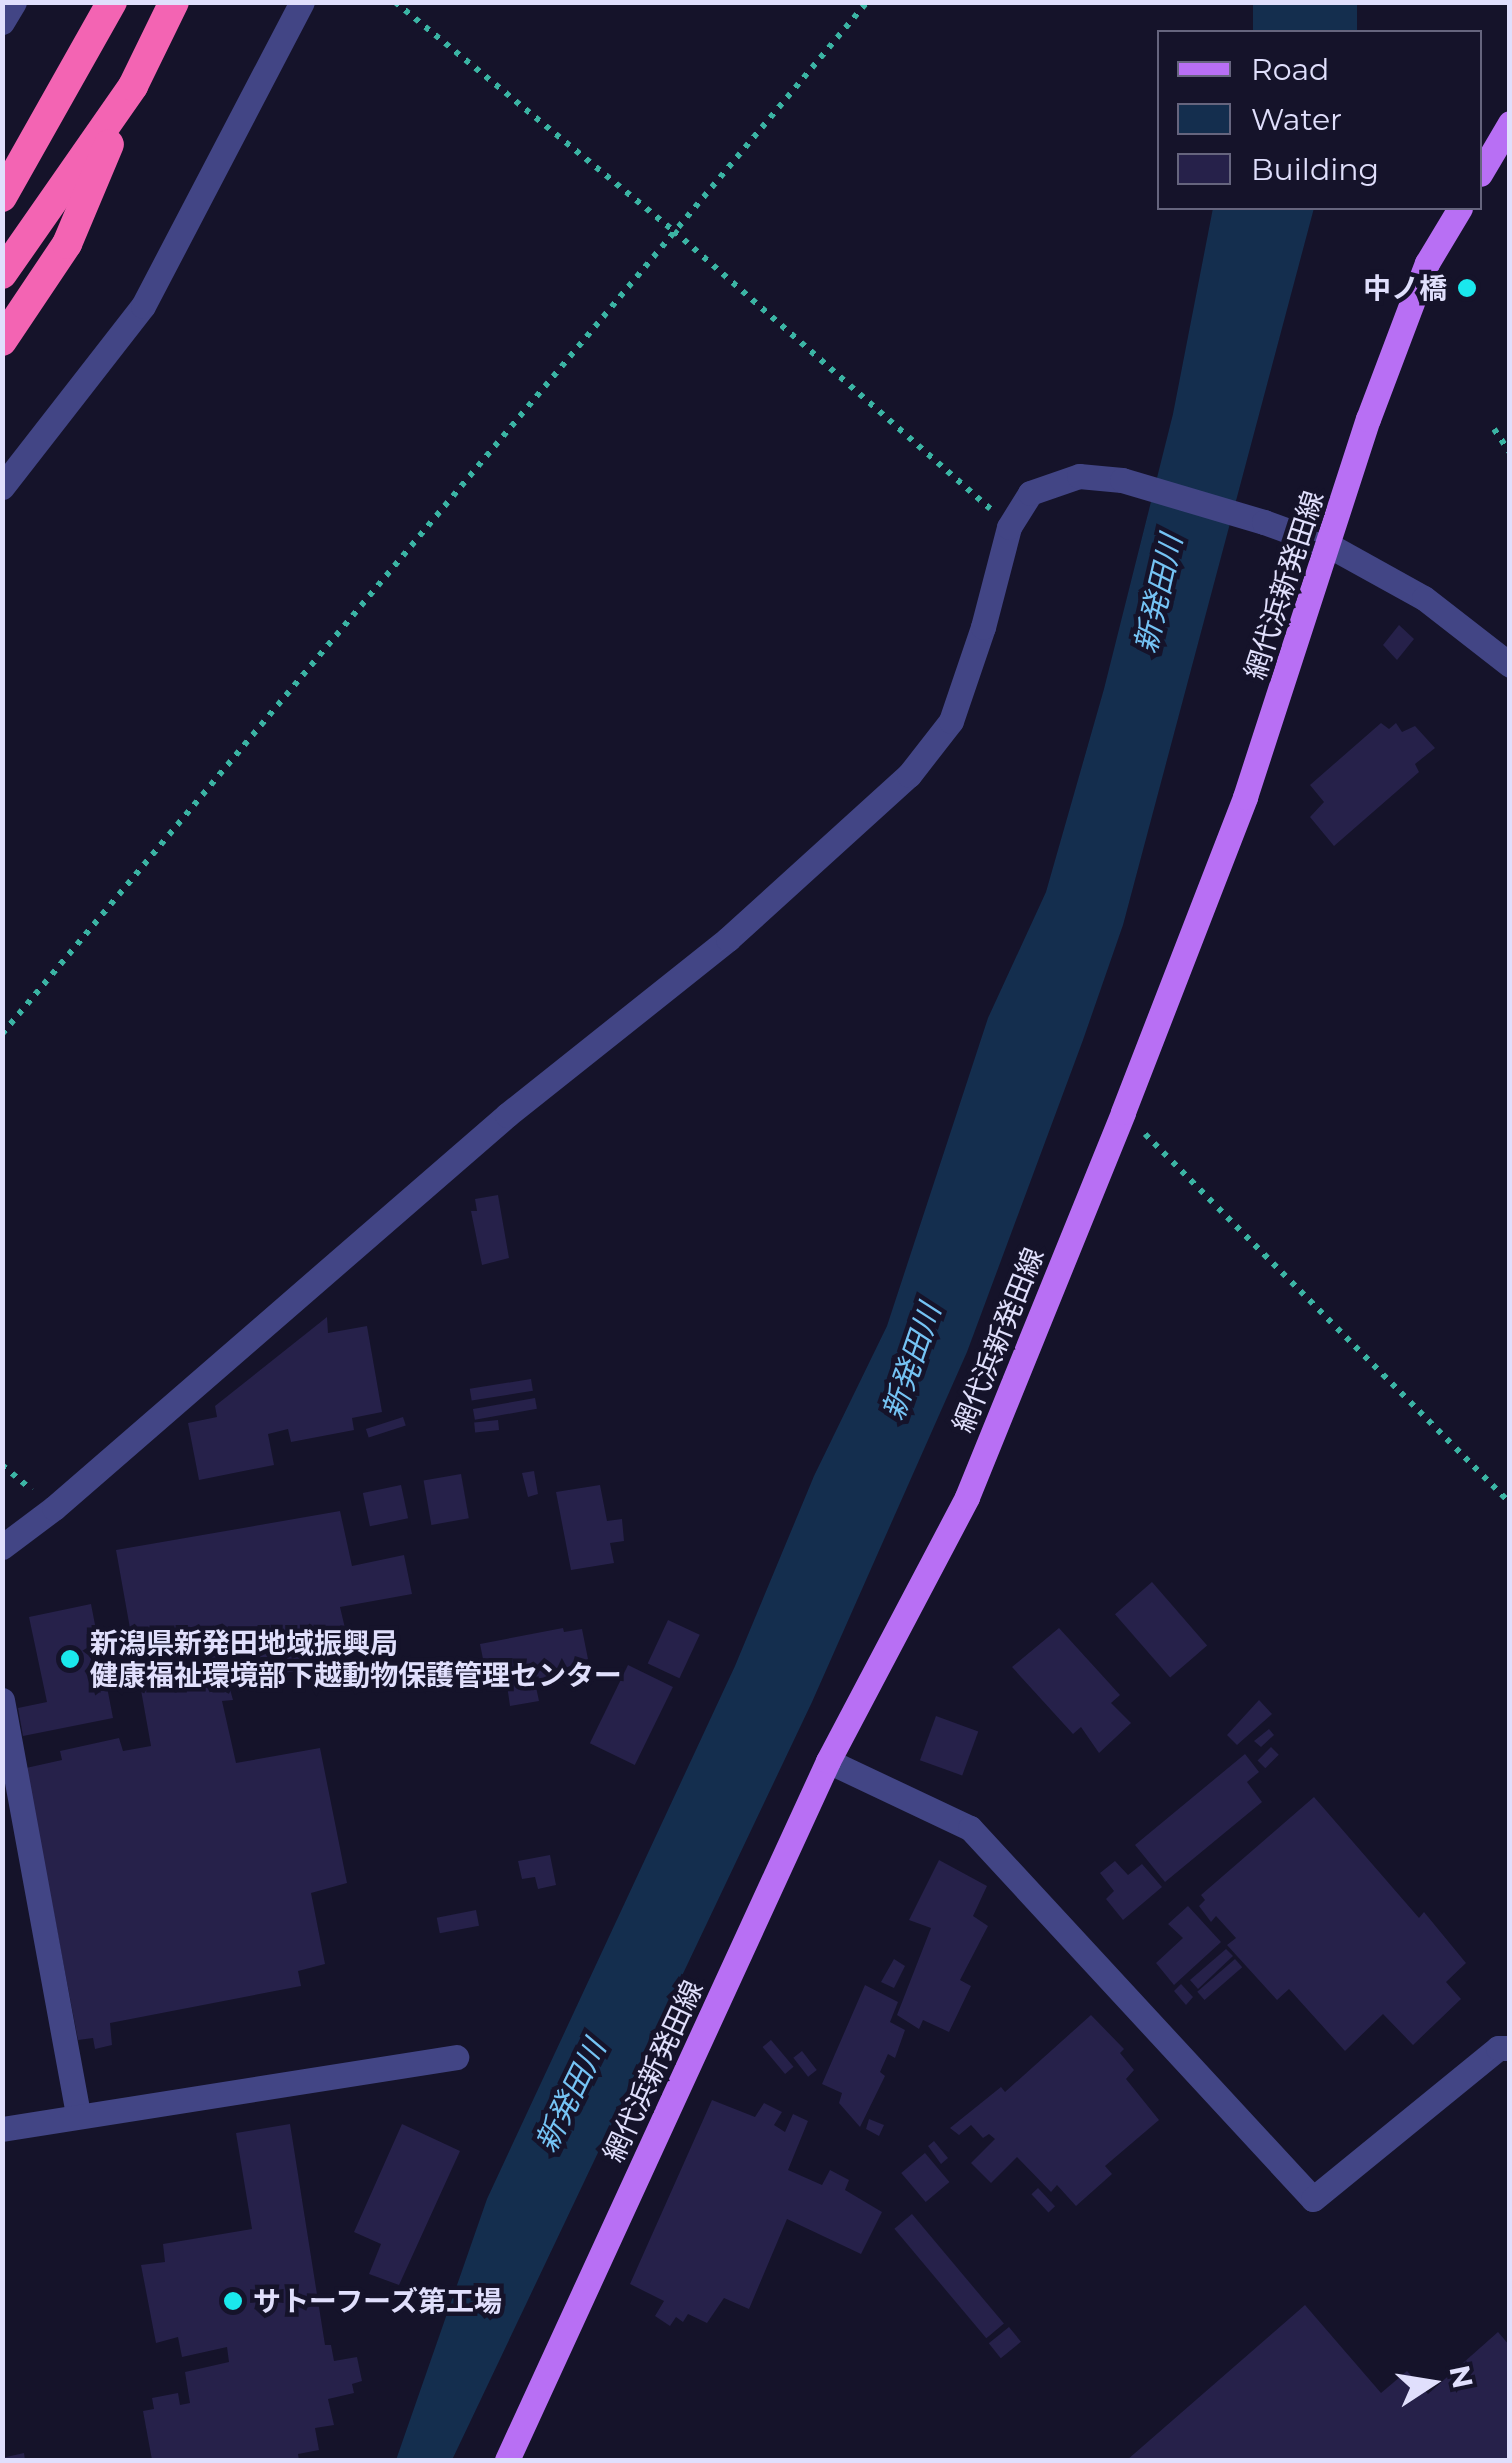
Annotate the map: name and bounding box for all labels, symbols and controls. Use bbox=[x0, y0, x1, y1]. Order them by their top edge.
legend bbox=[1157, 30, 1482, 210]
text: Road bbox=[1251, 51, 1329, 88]
text: Water bbox=[1251, 101, 1342, 138]
text: Building bbox=[1251, 151, 1379, 188]
place label: 中ノ橋 bbox=[1363, 271, 1447, 305]
marker: 中ノ橋 bbox=[1456, 277, 1478, 299]
street label: 網代浜新発田線 bbox=[1238, 487, 1330, 683]
water label: 新発田川 bbox=[1128, 531, 1190, 657]
street label: 網代浜新発田線 bbox=[946, 1243, 1050, 1437]
water label: 新発田川 bbox=[875, 1299, 949, 1425]
place label: 新潟県新発田地域振興局 健康福祉環境部下越動物保護管理センター bbox=[90, 1626, 622, 1692]
marker: 新潟県新発田地域振興局 健康福祉環境部下越動物保護管理センター bbox=[59, 1648, 81, 1670]
street label: 網代浜新発田線 bbox=[596, 1975, 710, 2167]
water label: 新発田川 bbox=[529, 2034, 613, 2158]
place label: サトーフーズ第工場 bbox=[253, 2284, 505, 2318]
marker: サトーフーズ第工場 bbox=[222, 2290, 244, 2312]
north arrow bbox=[1382, 2333, 1482, 2433]
text: N bbox=[1442, 2362, 1480, 2391]

